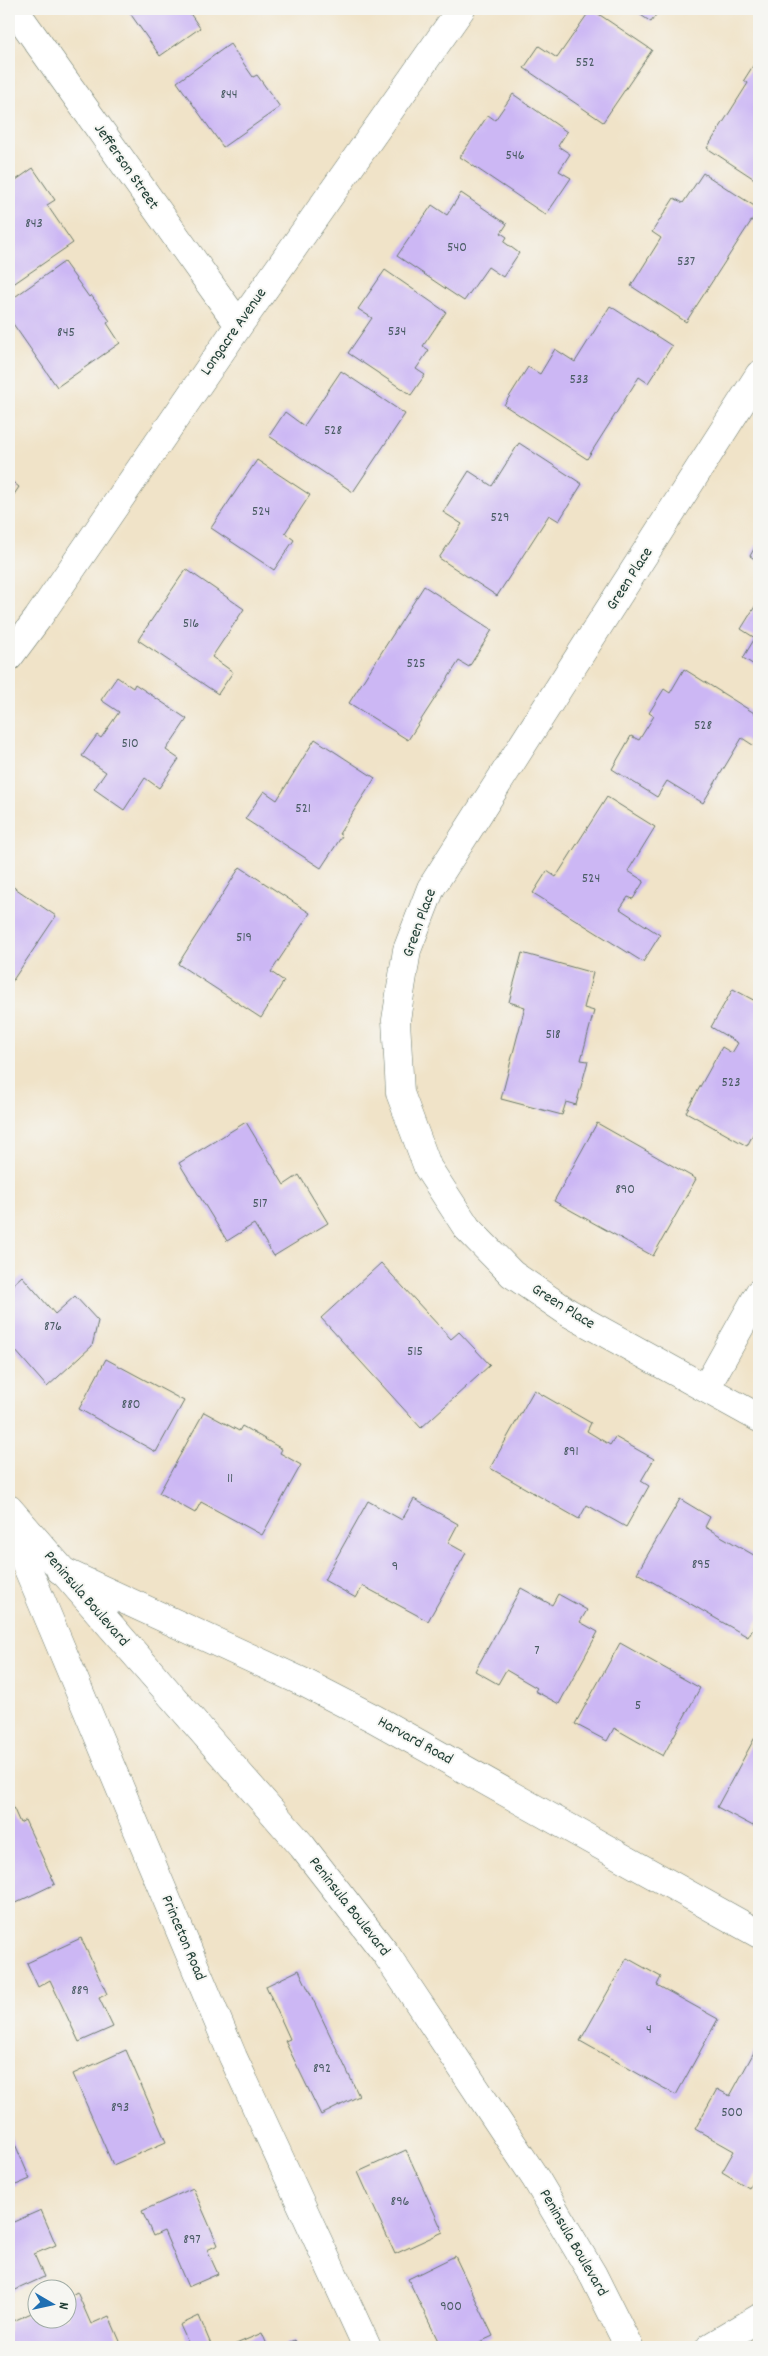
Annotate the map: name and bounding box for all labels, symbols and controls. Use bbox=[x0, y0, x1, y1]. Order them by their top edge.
house number: 552 bbox=[575, 53, 595, 73]
house number: 844 bbox=[220, 85, 238, 105]
street label: Jefferson Street bbox=[88, 119, 164, 215]
house number: 546 bbox=[505, 146, 525, 166]
house number: 843 bbox=[25, 214, 43, 234]
house number: 540 bbox=[447, 238, 467, 258]
house number: 537 bbox=[677, 252, 695, 272]
street label: Longacre Avenue bbox=[195, 283, 273, 381]
house number: 534 bbox=[388, 322, 406, 342]
house number: 845 bbox=[57, 323, 75, 343]
house number: 533 bbox=[570, 370, 588, 390]
house number: 528 bbox=[324, 421, 342, 441]
house number: 524 bbox=[252, 502, 270, 522]
house number: 529 bbox=[490, 508, 510, 528]
street label: Green Place bbox=[601, 543, 659, 615]
house number: 516 bbox=[183, 614, 199, 634]
house number: 525 bbox=[406, 654, 426, 674]
house number: 528 bbox=[694, 716, 712, 736]
house number: 510 bbox=[121, 734, 139, 754]
house number: 521 bbox=[295, 799, 311, 819]
house number: 524 bbox=[582, 869, 600, 889]
street label: Green Place bbox=[397, 886, 443, 960]
house number: 519 bbox=[236, 928, 252, 948]
house number: 518 bbox=[545, 1025, 561, 1045]
house number: 523 bbox=[722, 1073, 740, 1093]
house number: 890 bbox=[615, 1180, 635, 1200]
house number: 517 bbox=[253, 1194, 267, 1214]
street label: Green Place bbox=[527, 1278, 599, 1336]
house number: 876 bbox=[44, 1317, 62, 1337]
house number: 515 bbox=[407, 1342, 423, 1362]
house number: 880 bbox=[122, 1395, 140, 1415]
house number: 891 bbox=[563, 1442, 579, 1462]
house number: 11 bbox=[227, 1469, 233, 1489]
street label: Peninsula Boulevard bbox=[38, 1546, 134, 1652]
house number: 895 bbox=[692, 1555, 710, 1575]
house number: 9 bbox=[392, 1557, 398, 1577]
house number: 7 bbox=[534, 1641, 540, 1661]
house number: 5 bbox=[635, 1696, 641, 1716]
street label: Harvard Road bbox=[373, 1711, 457, 1771]
street label: Peninsula Boulevard bbox=[303, 1852, 395, 1962]
street label: Princeton Road bbox=[155, 1892, 211, 1984]
house number: 889 bbox=[71, 1981, 89, 2001]
house number: 4 bbox=[646, 2020, 652, 2040]
house number: 892 bbox=[313, 2059, 331, 2079]
house number: 893 bbox=[111, 2098, 129, 2118]
house number: 500 bbox=[721, 2103, 743, 2123]
street label: Peninsula Boulevard bbox=[533, 2185, 613, 2301]
house number: 896 bbox=[391, 2192, 410, 2212]
house number: 897 bbox=[183, 2230, 201, 2250]
north arrow bbox=[28, 2278, 78, 2328]
house number: 900 bbox=[440, 2297, 462, 2317]
text: N bbox=[52, 2301, 73, 2311]

